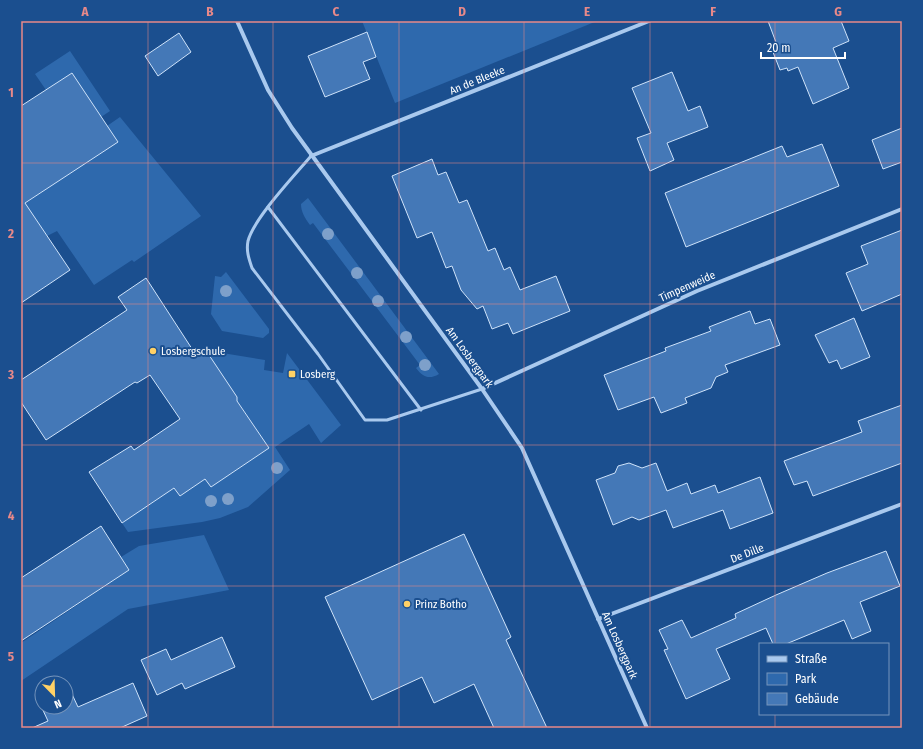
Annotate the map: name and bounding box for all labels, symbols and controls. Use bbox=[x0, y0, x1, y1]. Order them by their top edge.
text: A bbox=[80, 4, 89, 19]
text: B bbox=[206, 4, 214, 19]
text: C bbox=[333, 4, 340, 19]
text: D bbox=[458, 4, 466, 19]
text: E bbox=[584, 4, 590, 19]
text: F bbox=[710, 4, 716, 19]
text: G bbox=[834, 4, 842, 19]
scale bar bbox=[761, 34, 845, 60]
text: 20 m bbox=[767, 41, 791, 55]
street label: An de Bleeke bbox=[448, 64, 507, 97]
text: 1 bbox=[8, 85, 14, 100]
text: 2 bbox=[7, 226, 14, 241]
street label: Timpenweide bbox=[657, 268, 717, 305]
street label: Am Losbergpark bbox=[443, 324, 497, 391]
place label: Losbergschule bbox=[161, 345, 225, 358]
marker: Losbergschule bbox=[148, 346, 158, 356]
text: 3 bbox=[7, 367, 14, 382]
place label: Losberg bbox=[300, 368, 336, 381]
marker: Losberg bbox=[287, 369, 297, 379]
text: 4 bbox=[8, 508, 15, 523]
street label: De Dille bbox=[729, 541, 766, 566]
place label: Prinz Botho bbox=[415, 598, 467, 611]
marker: Prinz Botho bbox=[402, 599, 412, 609]
street label: Am Losbergpark bbox=[599, 610, 641, 682]
legend bbox=[759, 643, 889, 715]
text: 5 bbox=[8, 649, 14, 664]
text: Straße bbox=[795, 652, 827, 666]
text: Park bbox=[795, 672, 817, 686]
north arrow bbox=[34, 675, 74, 715]
text: Gebäude bbox=[795, 692, 839, 706]
text: N bbox=[52, 696, 63, 711]

